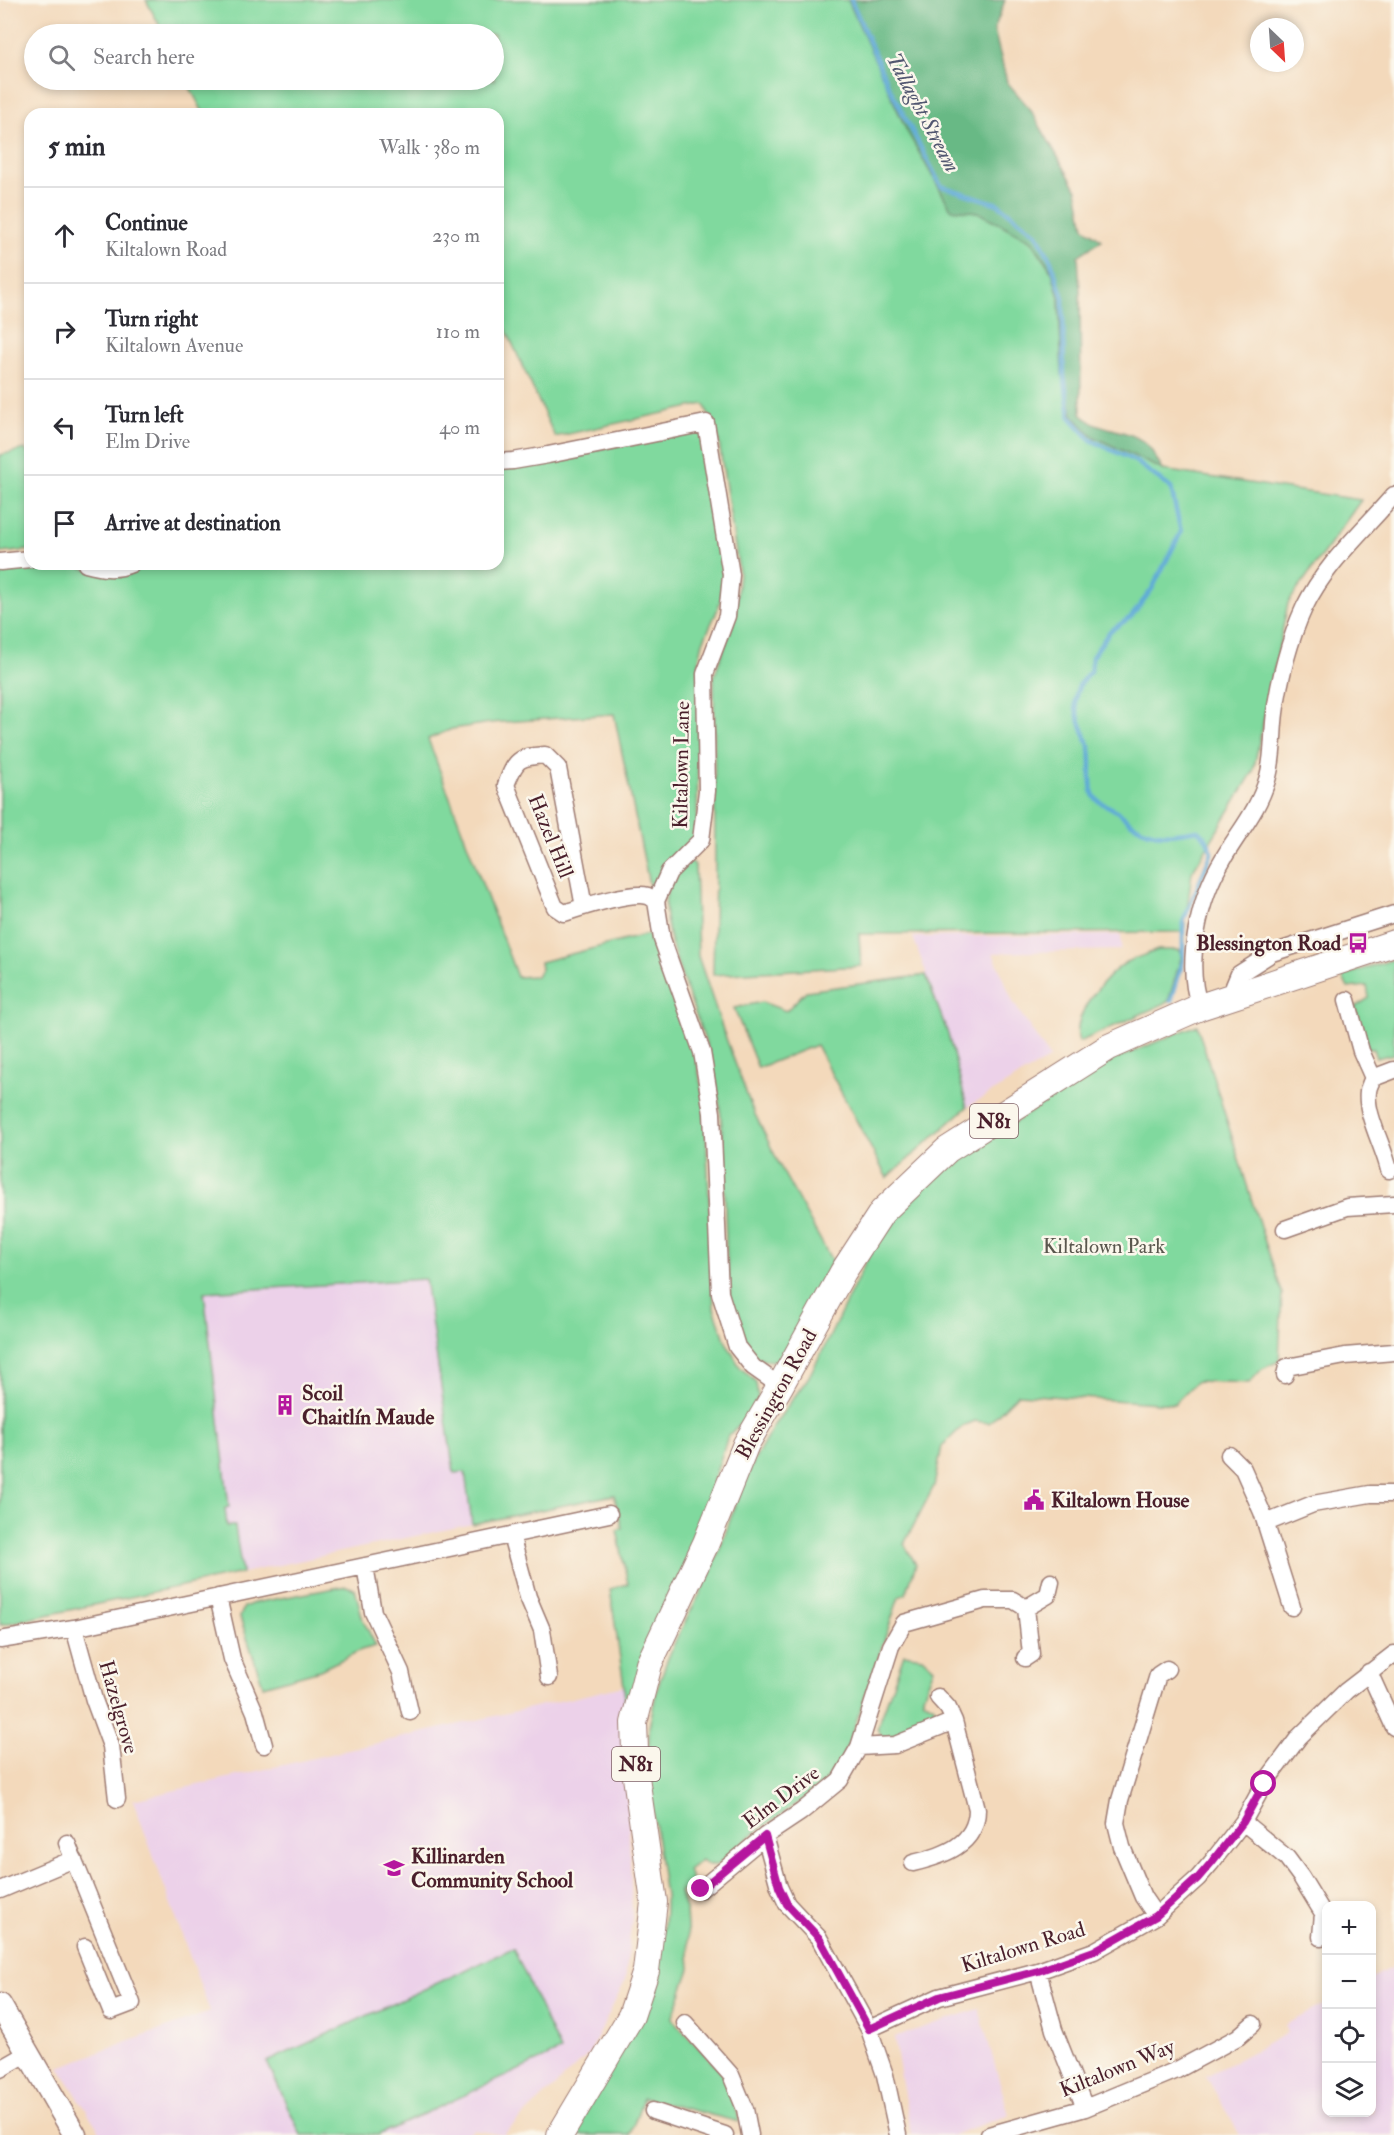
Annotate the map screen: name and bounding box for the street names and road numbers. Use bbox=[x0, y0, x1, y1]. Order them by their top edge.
street label: Kiltalown Lane bbox=[667, 701, 696, 829]
street label: Hazel Hill bbox=[522, 790, 580, 883]
road number: N81 bbox=[970, 1104, 1018, 1138]
street label: Blessington Road bbox=[730, 1324, 824, 1464]
street label: Hazelgrove bbox=[92, 1657, 145, 1757]
road number: N81 bbox=[612, 1747, 660, 1781]
street label: Elm Drive bbox=[738, 1760, 825, 1835]
street label: Kiltalown Road bbox=[958, 1916, 1089, 1979]
street label: Kiltalown Way bbox=[1056, 2033, 1179, 2104]

